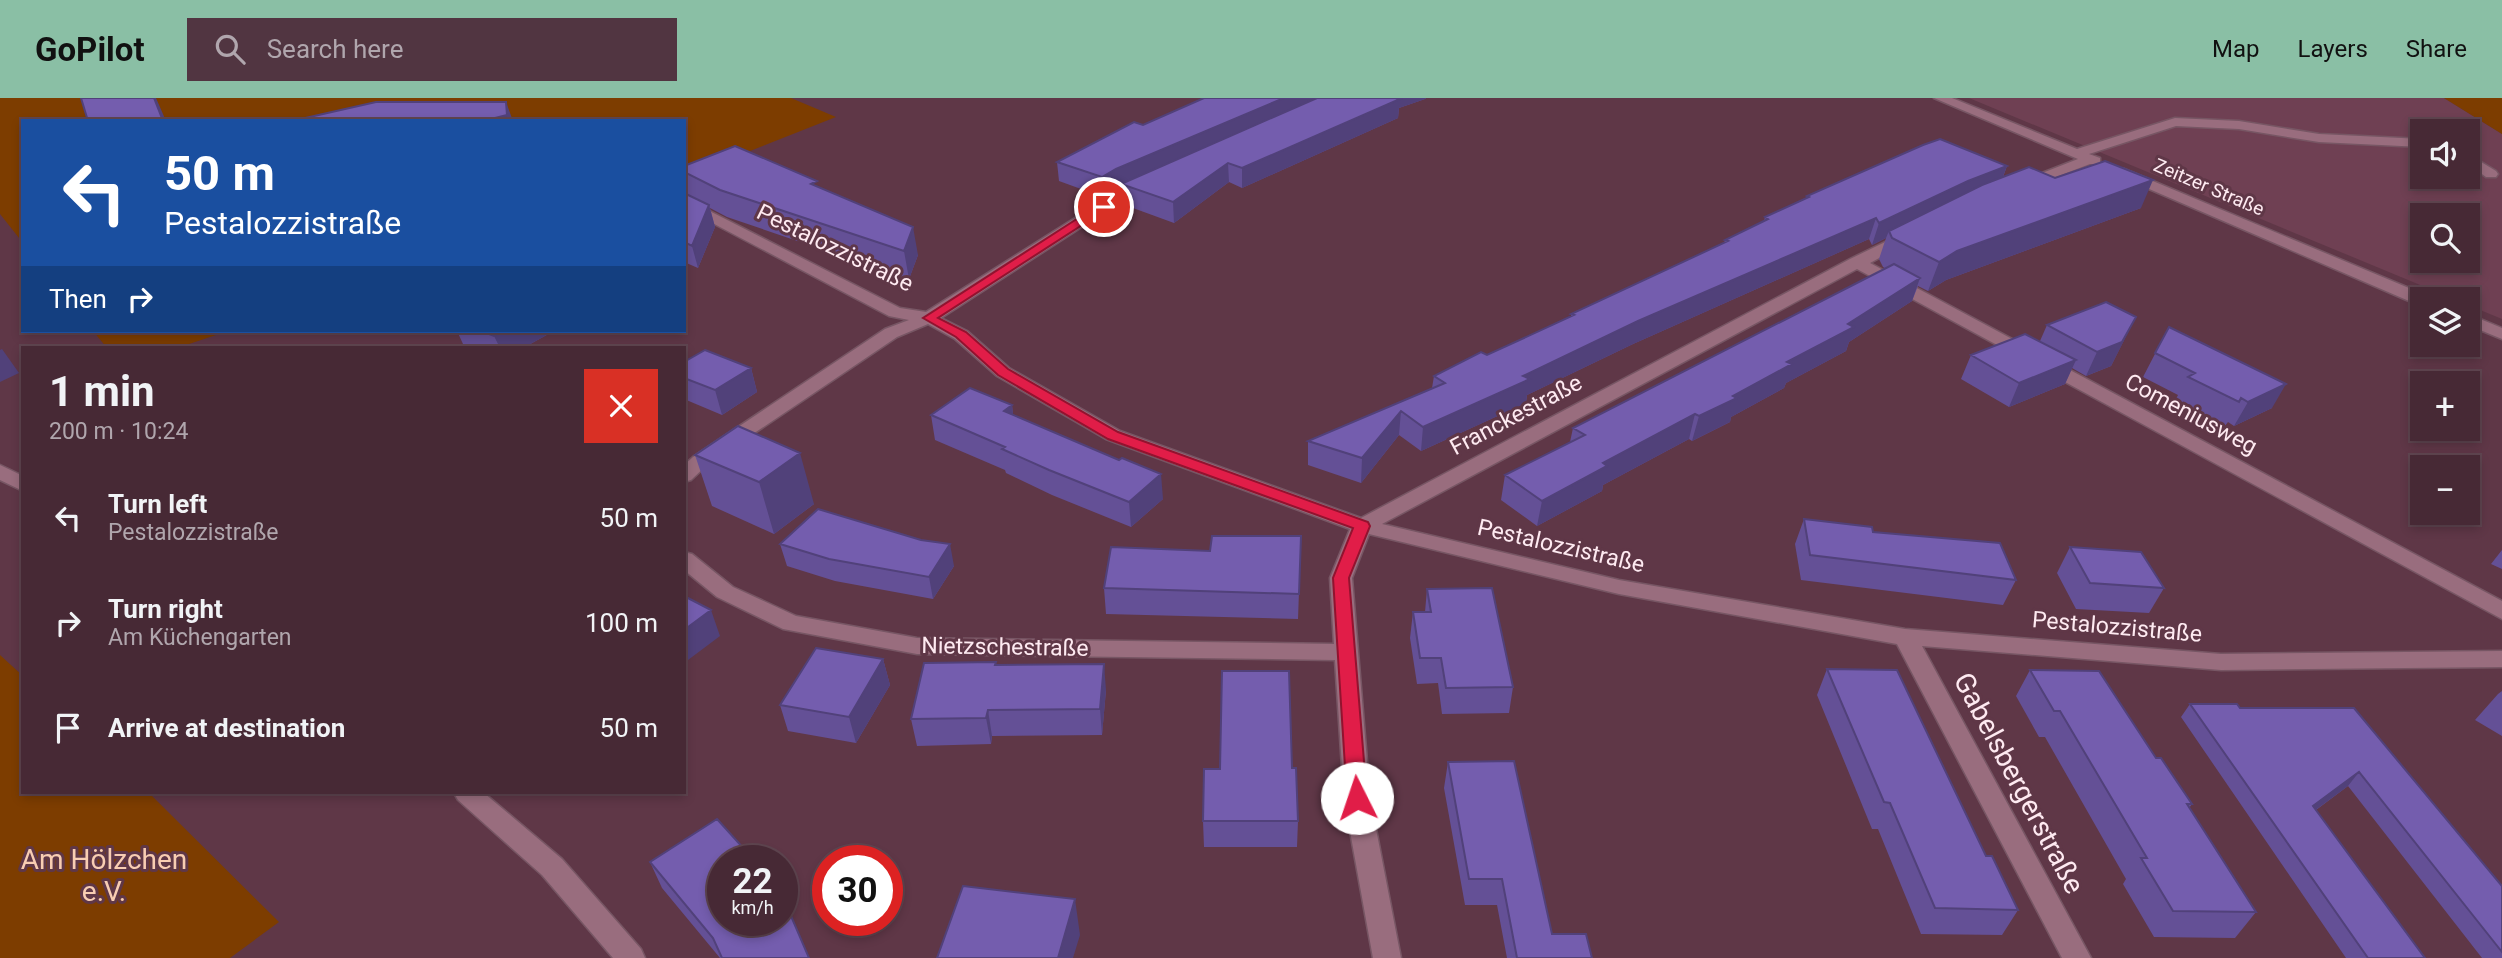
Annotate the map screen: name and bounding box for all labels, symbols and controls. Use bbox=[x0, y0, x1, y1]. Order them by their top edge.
search box bbox=[187, 18, 677, 81]
text: GoPilot bbox=[35, 30, 145, 69]
icon: search bbox=[211, 30, 249, 68]
text: Search here bbox=[267, 34, 403, 64]
text: Map bbox=[2212, 35, 2260, 63]
text: Layers bbox=[2298, 35, 2368, 63]
text: Share bbox=[2406, 35, 2467, 63]
map controls bbox=[2410, 119, 2480, 525]
button: sound bbox=[2410, 119, 2480, 189]
text: 50 m bbox=[164, 145, 275, 202]
icon: left bbox=[49, 147, 140, 238]
street label: Zeitzer Straße bbox=[2150, 153, 2268, 221]
pin bbox=[1074, 177, 1134, 237]
icon: arrive bbox=[1085, 188, 1123, 226]
street label: Pestalozzistraße bbox=[752, 198, 918, 298]
button: search bbox=[2410, 203, 2480, 273]
text: Pestalozzistraße bbox=[164, 204, 401, 242]
icon: right bbox=[121, 280, 159, 318]
text: Then bbox=[49, 284, 107, 314]
button: layers bbox=[2410, 287, 2480, 357]
text: 1 min bbox=[49, 367, 155, 416]
street label: Comeniusweg bbox=[2120, 368, 2262, 460]
button: close bbox=[584, 369, 658, 443]
street label: Franckestraße bbox=[1445, 369, 1587, 461]
button: + bbox=[2410, 371, 2480, 441]
text: 200 m · 10:24 bbox=[49, 418, 188, 445]
button: − bbox=[2410, 455, 2480, 525]
text: Turn left bbox=[108, 489, 207, 519]
icon: left bbox=[49, 499, 87, 537]
text: 50 m bbox=[600, 503, 658, 533]
street label: Pestalozzistraße bbox=[1475, 514, 1647, 578]
text: Pestalozzistraße bbox=[108, 519, 279, 546]
text: Turn right bbox=[108, 594, 223, 624]
icon: right bbox=[49, 604, 87, 642]
street label: Pestalozzistraße bbox=[2031, 606, 2203, 648]
text: 100 m bbox=[585, 608, 658, 638]
text: Am Küchengarten bbox=[108, 624, 292, 651]
street label: Nietzschestraße bbox=[921, 632, 1089, 662]
street label: Gabelsbergerstraße bbox=[1947, 667, 2091, 899]
icon: arrive bbox=[49, 709, 87, 747]
text: Arrive at destination bbox=[108, 713, 345, 743]
text: 50 m bbox=[600, 713, 658, 743]
position arrow bbox=[1320, 761, 1394, 835]
park label: Am Hölzchen e.V. bbox=[21, 843, 187, 908]
speed limit sign: 30 bbox=[812, 845, 903, 936]
text: 22 bbox=[732, 861, 773, 902]
text: km/h bbox=[731, 897, 774, 918]

